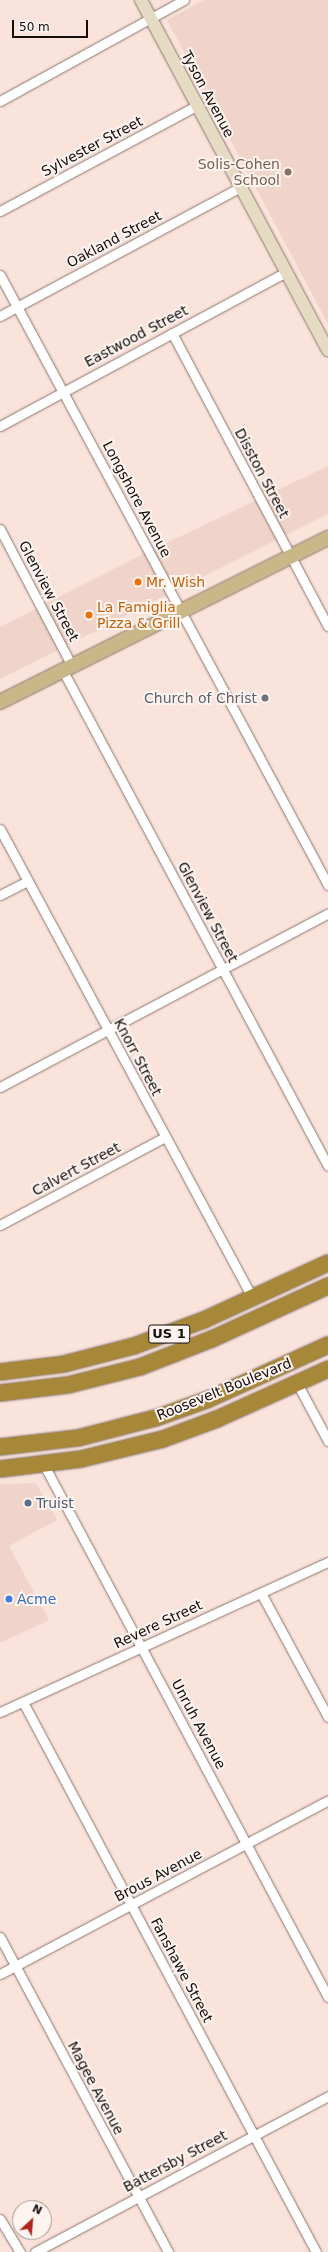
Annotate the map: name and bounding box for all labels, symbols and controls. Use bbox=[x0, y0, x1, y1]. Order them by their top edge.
scale bar bbox=[14, 12, 90, 38]
text: 50 m bbox=[19, 20, 50, 34]
street label: Tyson Avenue bbox=[178, 48, 238, 140]
street label: Sylvester Street bbox=[39, 112, 145, 180]
place label: Solis-Cohen School bbox=[198, 156, 280, 188]
marker: Solis-Cohen School bbox=[283, 167, 293, 177]
street label: Oakland Street bbox=[64, 207, 164, 271]
street label: Eastwood Street bbox=[81, 302, 191, 370]
street label: Disston Street bbox=[231, 425, 293, 521]
street label: Longshore Avenue bbox=[99, 438, 175, 560]
street label: Glenview Street bbox=[15, 538, 83, 644]
place label: Mr. Wish bbox=[146, 574, 205, 590]
marker: Mr. Wish bbox=[133, 577, 143, 587]
place label: La Famiglia Pizza & Grill bbox=[97, 599, 180, 632]
marker: La Famiglia Pizza & Grill bbox=[84, 610, 94, 620]
place label: Church of Christ bbox=[144, 690, 257, 706]
marker: Church of Christ bbox=[260, 693, 270, 703]
street label: Glenview Street bbox=[174, 859, 242, 965]
street label: Knorr Street bbox=[111, 1016, 165, 1098]
street label: Calvert Street bbox=[29, 1139, 123, 1199]
road number: US 1 bbox=[148, 1323, 190, 1345]
street label: Roosevelt Boulevard bbox=[154, 1354, 294, 1424]
place label: Truist bbox=[36, 1495, 74, 1511]
marker: Truist bbox=[23, 1498, 33, 1508]
place label: Acme bbox=[17, 1591, 56, 1607]
marker: Acme bbox=[4, 1594, 14, 1604]
street label: Revere Street bbox=[111, 1596, 205, 1652]
street label: Unruh Avenue bbox=[168, 1676, 230, 1772]
street label: Brous Avenue bbox=[112, 1845, 204, 1905]
street label: Fanshawe Street bbox=[147, 1915, 217, 2025]
street label: Magee Avenue bbox=[64, 2038, 128, 2138]
street label: Battersby Street bbox=[120, 2127, 230, 2195]
north arrow bbox=[12, 2200, 52, 2240]
text: N bbox=[30, 2202, 44, 2218]

